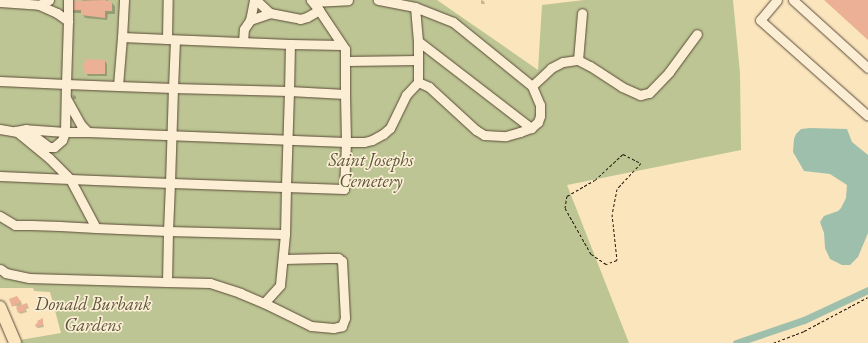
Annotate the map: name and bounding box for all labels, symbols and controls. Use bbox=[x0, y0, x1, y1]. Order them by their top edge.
park label: Saint Josephs Cemetery bbox=[329, 150, 413, 192]
park label: Donald Burbank Gardens bbox=[35, 294, 151, 336]

